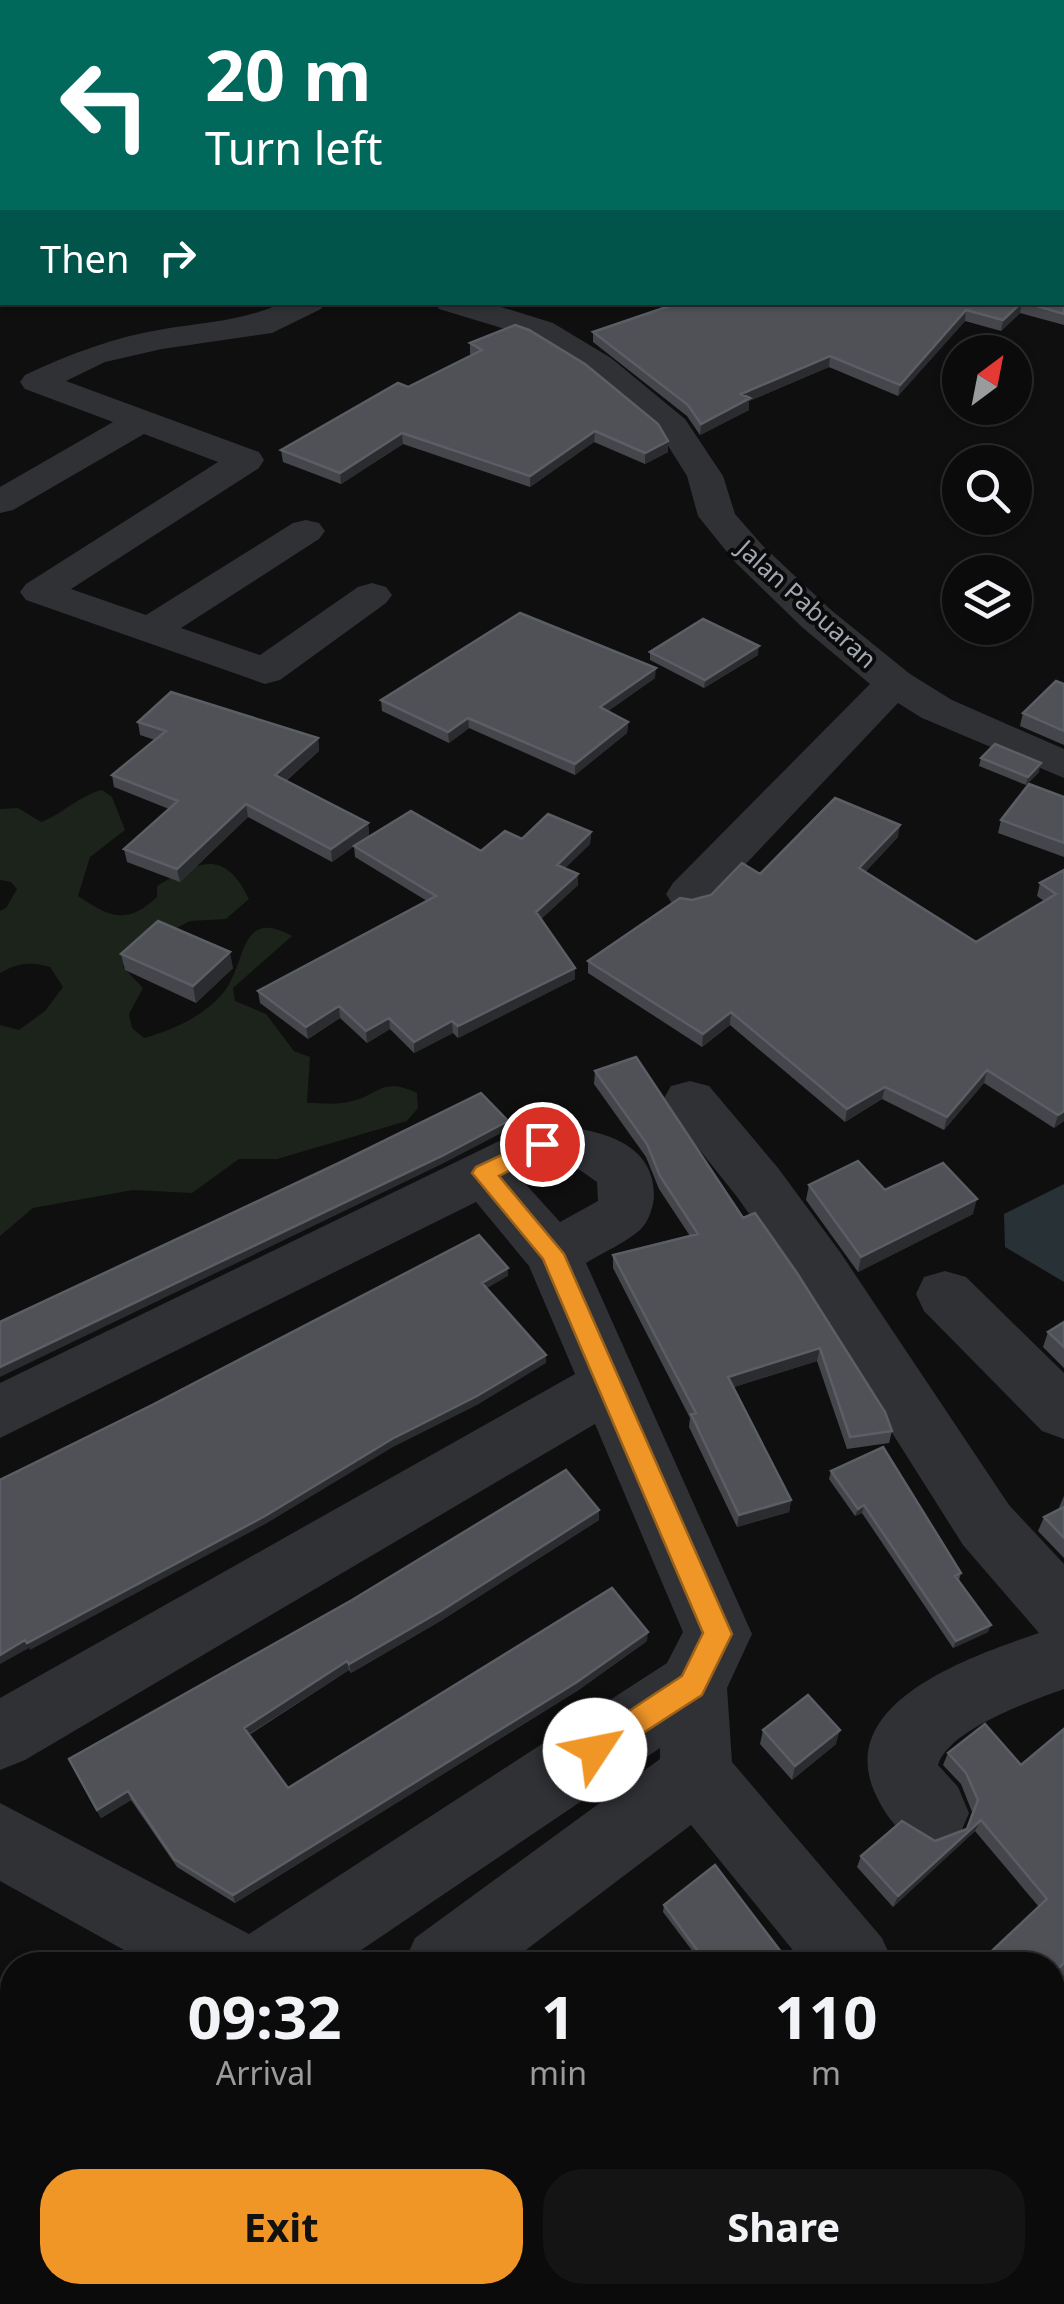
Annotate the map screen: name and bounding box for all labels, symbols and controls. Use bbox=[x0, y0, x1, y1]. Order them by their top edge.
text: 20 m bbox=[205, 26, 372, 122]
icon: left bbox=[40, 40, 170, 170]
text: Turn left bbox=[205, 117, 382, 178]
icon: right bbox=[150, 230, 205, 285]
text: Then bbox=[40, 232, 130, 284]
north arrow bbox=[942, 335, 1032, 425]
map controls bbox=[942, 335, 1032, 645]
button: search bbox=[942, 445, 1032, 535]
street label: Jalan Pabuaran bbox=[729, 530, 885, 675]
button: layers bbox=[942, 555, 1032, 645]
pin bbox=[500, 1102, 585, 1187]
icon: arrive bbox=[515, 1117, 570, 1172]
position arrow bbox=[543, 1698, 647, 1802]
text: 09:32 bbox=[187, 1975, 342, 2057]
text: 1 bbox=[541, 1975, 575, 2057]
text: 110 bbox=[775, 1975, 878, 2057]
text: Arrival bbox=[216, 2051, 313, 2094]
text: min bbox=[529, 2051, 587, 2094]
text: m bbox=[811, 2051, 841, 2094]
button: Exit bbox=[40, 2169, 523, 2284]
button: Share bbox=[543, 2169, 1025, 2284]

